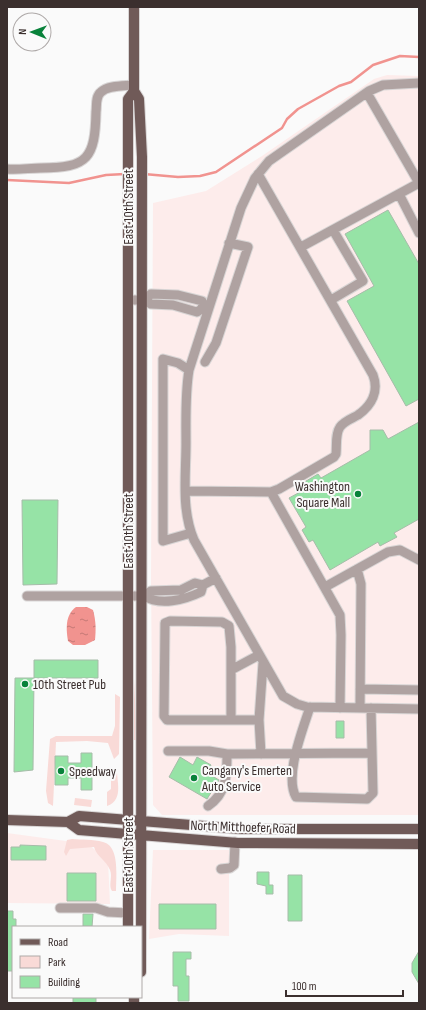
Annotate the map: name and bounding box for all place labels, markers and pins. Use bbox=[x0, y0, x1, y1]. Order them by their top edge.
place label: Washington Square Mall bbox=[295, 478, 350, 511]
marker: Washington Square Mall bbox=[353, 489, 363, 499]
place label: 10th Street Pub bbox=[33, 676, 106, 693]
marker: 10th Street Pub bbox=[20, 679, 30, 689]
place label: Cangany's Emerten Auto Service bbox=[201, 762, 292, 795]
place label: Speedway bbox=[69, 763, 117, 780]
marker: Speedway bbox=[56, 766, 66, 776]
marker: Cangany's Emerten Auto Service bbox=[189, 773, 199, 783]

